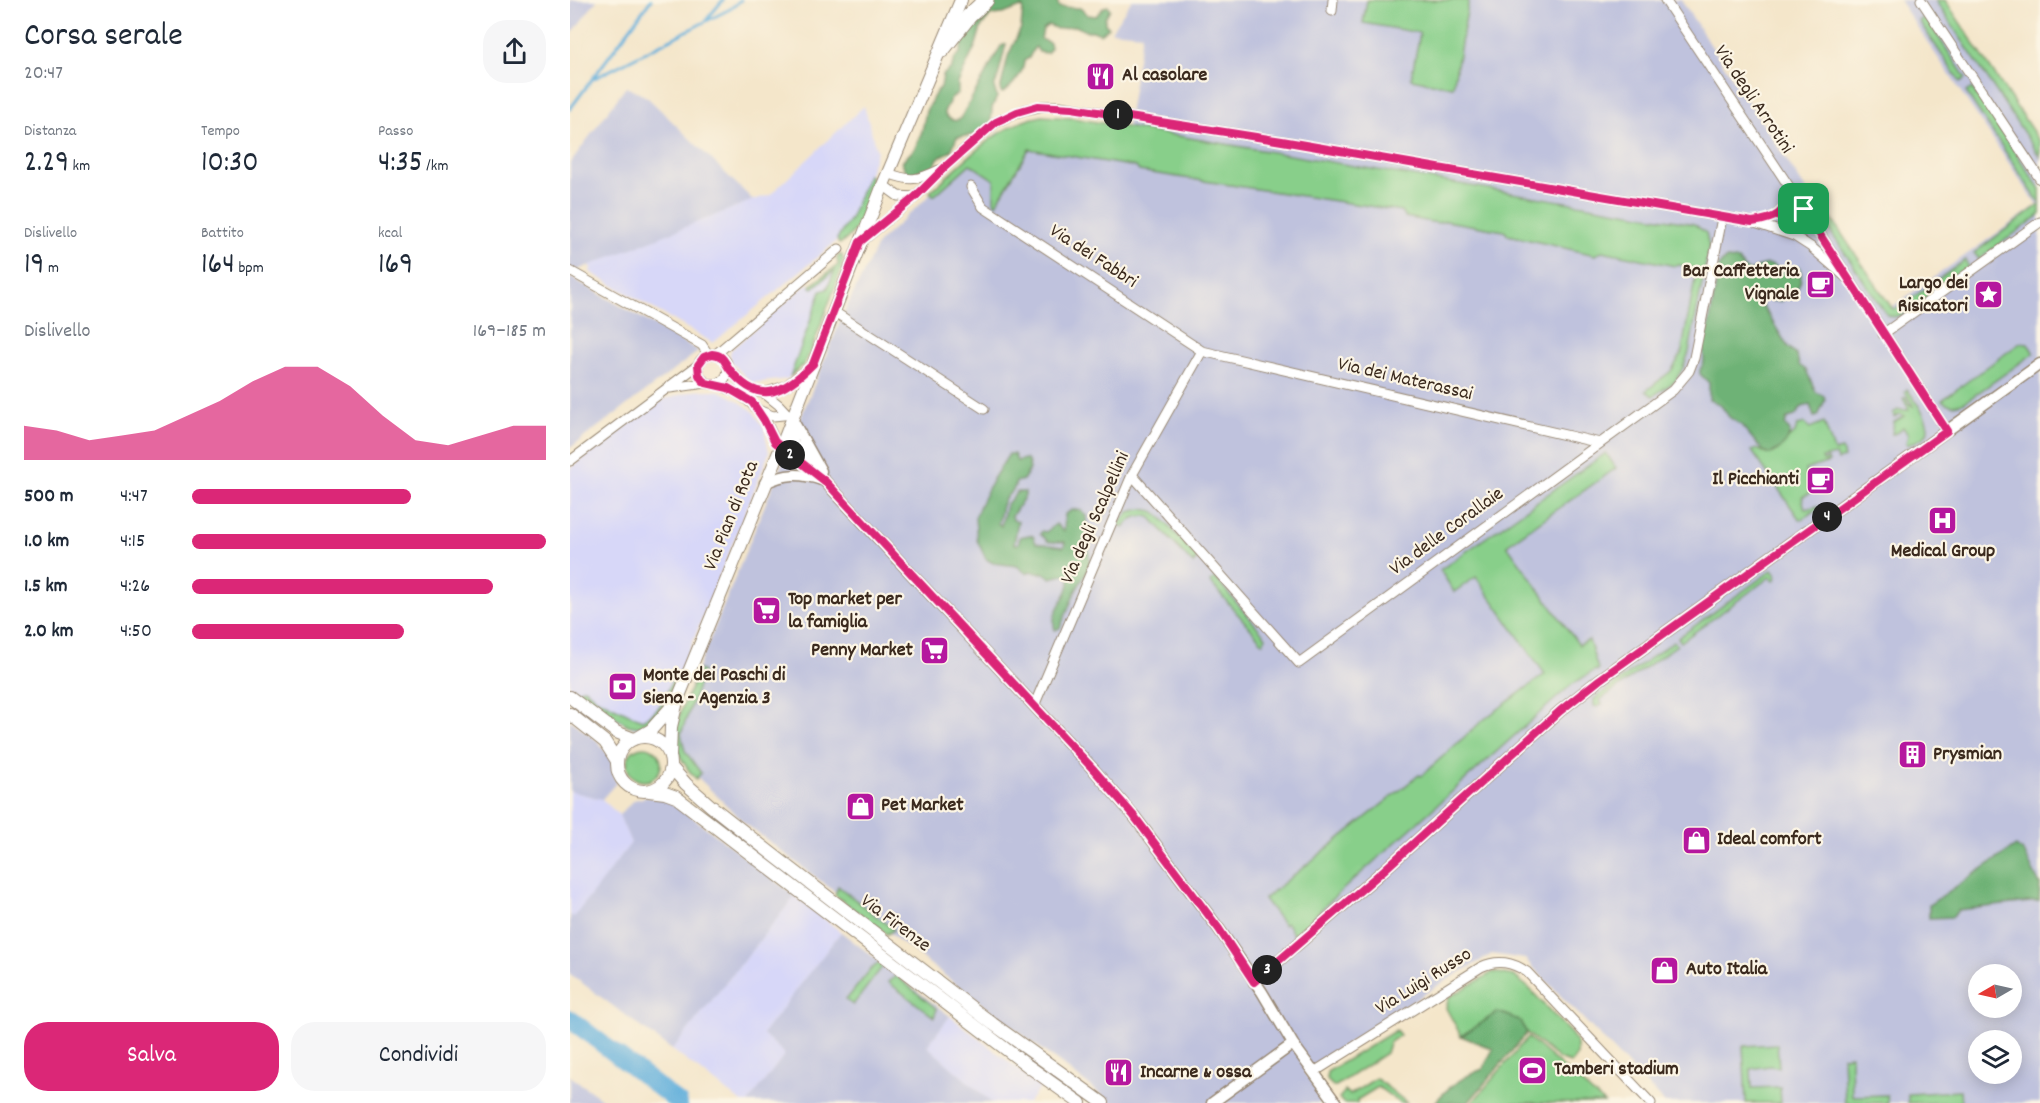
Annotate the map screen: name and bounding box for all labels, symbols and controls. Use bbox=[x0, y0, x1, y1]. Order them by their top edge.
text: Corsa serale bbox=[24, 14, 183, 61]
button: share bbox=[483, 20, 546, 83]
street label: Via degli Arrotini bbox=[1706, 40, 1800, 160]
text: 20:47 bbox=[24, 60, 63, 88]
restaurant icon: Al casolare bbox=[1085, 60, 1117, 92]
place label: Al casolare bbox=[1122, 62, 1208, 90]
pin: 1 bbox=[1103, 100, 1133, 130]
text: 1 bbox=[1116, 103, 1120, 126]
text: Distanza bbox=[24, 120, 76, 143]
text: Tempo bbox=[201, 120, 240, 143]
text: Passo bbox=[378, 120, 413, 143]
text: 2.29 bbox=[24, 143, 69, 186]
text: 10:30 bbox=[201, 143, 259, 186]
text: 4:35 bbox=[378, 143, 423, 186]
text: km bbox=[69, 155, 90, 178]
text: /km bbox=[423, 155, 448, 178]
pin bbox=[1778, 183, 1829, 234]
icon: arrive bbox=[1787, 192, 1820, 225]
street label: Via dei Fabbri bbox=[1043, 218, 1143, 296]
text: Dislivello bbox=[24, 222, 77, 245]
text: Battito bbox=[201, 222, 244, 245]
text: kcal bbox=[378, 222, 402, 245]
text: 19 bbox=[24, 245, 44, 288]
text: 164 bbox=[201, 245, 235, 288]
text: 169 bbox=[378, 245, 413, 288]
text: m bbox=[44, 257, 59, 280]
text: bpm bbox=[235, 257, 264, 280]
place label: Bar Caffetteria Vignale bbox=[1683, 258, 1800, 309]
cafe icon: Bar Caffetteria Vignale bbox=[1804, 268, 1836, 300]
place label: Largo dei Risicatori bbox=[1898, 270, 1968, 321]
place icon: Largo dei Risicatori bbox=[1973, 279, 2005, 311]
text: Dislivello bbox=[24, 318, 90, 346]
text: 169–185 m bbox=[473, 318, 546, 346]
street label: Via dei Materassai bbox=[1335, 351, 1476, 409]
pin: 2 bbox=[775, 440, 805, 470]
text: 2 bbox=[787, 443, 794, 466]
street label: Via degli Scalpellini bbox=[1054, 447, 1138, 589]
street label: Via Pian di Rota bbox=[697, 456, 767, 575]
cafe icon: Il Picchianti bbox=[1804, 464, 1836, 496]
place label: Il Picchianti bbox=[1712, 466, 1799, 494]
street label: Via delle Corallaie bbox=[1384, 481, 1510, 583]
text: 500 m bbox=[24, 483, 73, 511]
text: 4:47 bbox=[120, 483, 148, 511]
pin: 4 bbox=[1812, 502, 1842, 532]
text: 4 bbox=[1824, 505, 1830, 528]
hospital icon: Medical Group bbox=[1927, 505, 1959, 537]
text: 1.0 km bbox=[24, 528, 69, 556]
text: 4:15 bbox=[120, 528, 145, 556]
place label: Medical Group bbox=[1891, 538, 1995, 566]
text: 1.5 km bbox=[24, 573, 67, 601]
text: 4:26 bbox=[120, 573, 150, 601]
place label: Top market per la famiglia bbox=[788, 586, 902, 637]
supermarket icon: Top market per la famiglia bbox=[751, 595, 783, 627]
text: 2.0 km bbox=[24, 618, 73, 646]
text: 4:50 bbox=[120, 618, 152, 646]
supermarket icon: Penny Market bbox=[918, 635, 950, 667]
place label: Penny Market bbox=[811, 637, 914, 665]
place label: Monte dei Paschi di Siena - Agenzia 3 bbox=[643, 662, 786, 713]
bank icon: Monte dei Paschi di Siena - Agenzia 3 bbox=[606, 671, 638, 703]
building icon: Prysmian bbox=[1896, 739, 1928, 771]
place label: Prysmian bbox=[1933, 741, 2002, 769]
shop icon: Pet Market bbox=[844, 790, 876, 822]
place label: Pet Market bbox=[881, 792, 964, 820]
shop icon: Ideal comfort bbox=[1680, 824, 1712, 856]
place label: Ideal comfort bbox=[1717, 826, 1822, 854]
street label: Via Firenze bbox=[854, 888, 936, 960]
street label: Via Luigi Russo bbox=[1370, 941, 1478, 1023]
shop icon: Auto Italia bbox=[1649, 954, 1681, 986]
pin: 3 bbox=[1252, 955, 1282, 985]
place label: Auto Italia bbox=[1686, 956, 1768, 984]
text: 3 bbox=[1263, 958, 1271, 981]
north arrow bbox=[1968, 964, 2022, 1018]
map controls bbox=[1968, 964, 2022, 1084]
button: Salva bbox=[24, 1022, 279, 1091]
button: Condividi bbox=[291, 1022, 546, 1091]
button: layers bbox=[1968, 1030, 2022, 1084]
sports icon: Tamberi stadium bbox=[1517, 1054, 1549, 1086]
place label: Tamberi stadium bbox=[1554, 1056, 1679, 1084]
restaurant icon: Incarne & ossa bbox=[1103, 1057, 1135, 1089]
place label: Incarne & ossa bbox=[1140, 1059, 1252, 1087]

